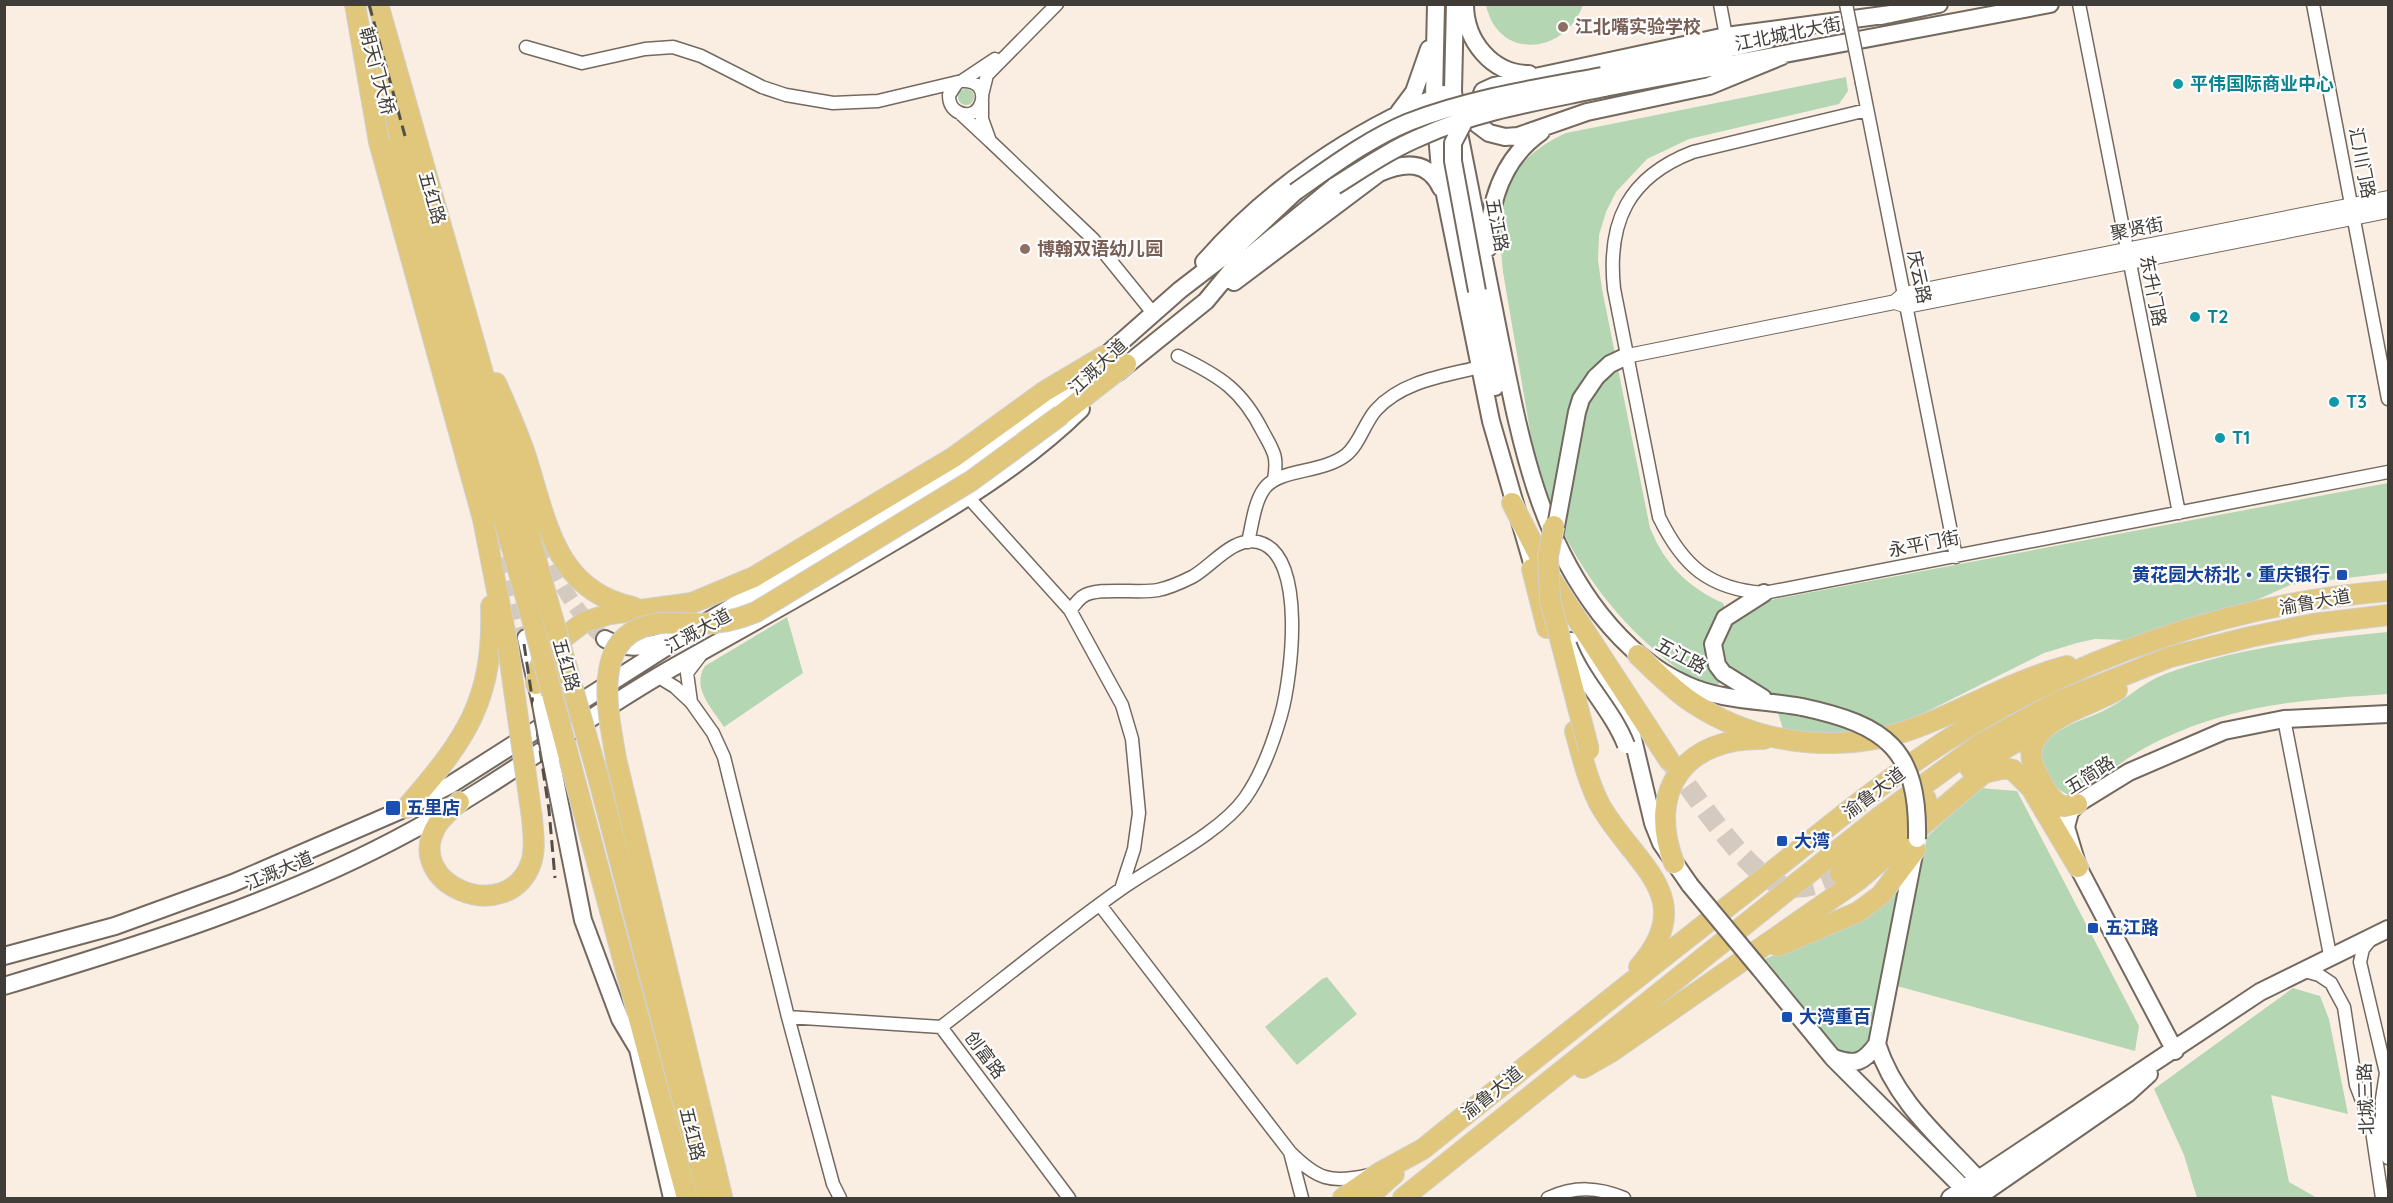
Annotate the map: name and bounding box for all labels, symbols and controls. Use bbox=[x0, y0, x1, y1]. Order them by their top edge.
street label: 江北城北大街 bbox=[1733, 12, 1843, 55]
place label: 江北嘴实验学校 bbox=[1575, 15, 1701, 38]
marker: 江北嘴实验学校 bbox=[1556, 20, 1570, 34]
street label: 朝天门大桥 bbox=[355, 24, 400, 117]
place label: 平伟国际商业中心 bbox=[2190, 72, 2334, 95]
marker: 平伟国际商业中心 bbox=[2171, 77, 2185, 91]
street label: 汇川门路 bbox=[2344, 125, 2381, 200]
street label: 五红路 bbox=[414, 169, 451, 227]
street label: 五江路 bbox=[1481, 196, 1514, 254]
street label: 聚贤街 bbox=[2108, 212, 2166, 245]
place label: 博翰双语幼儿园 bbox=[1037, 237, 1163, 260]
marker: 博翰双语幼儿园 bbox=[1018, 242, 1032, 256]
street label: 庆云路 bbox=[1903, 248, 1936, 306]
street label: 东升门路 bbox=[2135, 253, 2172, 328]
place label: T2 bbox=[2207, 305, 2229, 328]
marker: T2 bbox=[2188, 310, 2202, 324]
street label: 江溉大道 bbox=[1063, 334, 1132, 400]
place label: T3 bbox=[2346, 390, 2367, 413]
marker: T3 bbox=[2327, 395, 2341, 409]
place label: T1 bbox=[2232, 426, 2250, 449]
marker: T1 bbox=[2213, 431, 2227, 445]
street label: 永平门街 bbox=[1886, 525, 1961, 562]
place label: 黄花园大桥北‧重庆银行 bbox=[2132, 563, 2330, 586]
marker: 黄花园大桥北‧重庆银行 bbox=[2335, 568, 2349, 582]
street label: 渝鲁大道 bbox=[2277, 584, 2352, 619]
street label: 江溉大道 bbox=[661, 603, 735, 658]
street label: 五江路 bbox=[1652, 633, 1710, 678]
street label: 五红路 bbox=[548, 636, 585, 694]
street label: 五简路 bbox=[2061, 750, 2119, 799]
street label: 渝鲁大道 bbox=[1838, 762, 1909, 823]
place label: 五里店 bbox=[406, 796, 460, 819]
marker: 五里店 bbox=[384, 799, 402, 817]
place label: 大湾 bbox=[1794, 829, 1830, 852]
marker: 大湾 bbox=[1775, 834, 1789, 848]
street label: 江溉大道 bbox=[241, 846, 316, 895]
place label: 五江路 bbox=[2105, 916, 2159, 939]
marker: 五江路 bbox=[2086, 921, 2100, 935]
place label: 大湾重百 bbox=[1799, 1005, 1871, 1028]
marker: 大湾重百 bbox=[1780, 1010, 1794, 1024]
street label: 创富路 bbox=[960, 1026, 1011, 1083]
street label: 渝鲁大道 bbox=[1456, 1061, 1527, 1124]
street label: 北城三路 bbox=[2353, 1063, 2378, 1135]
street label: 五红路 bbox=[675, 1105, 710, 1163]

